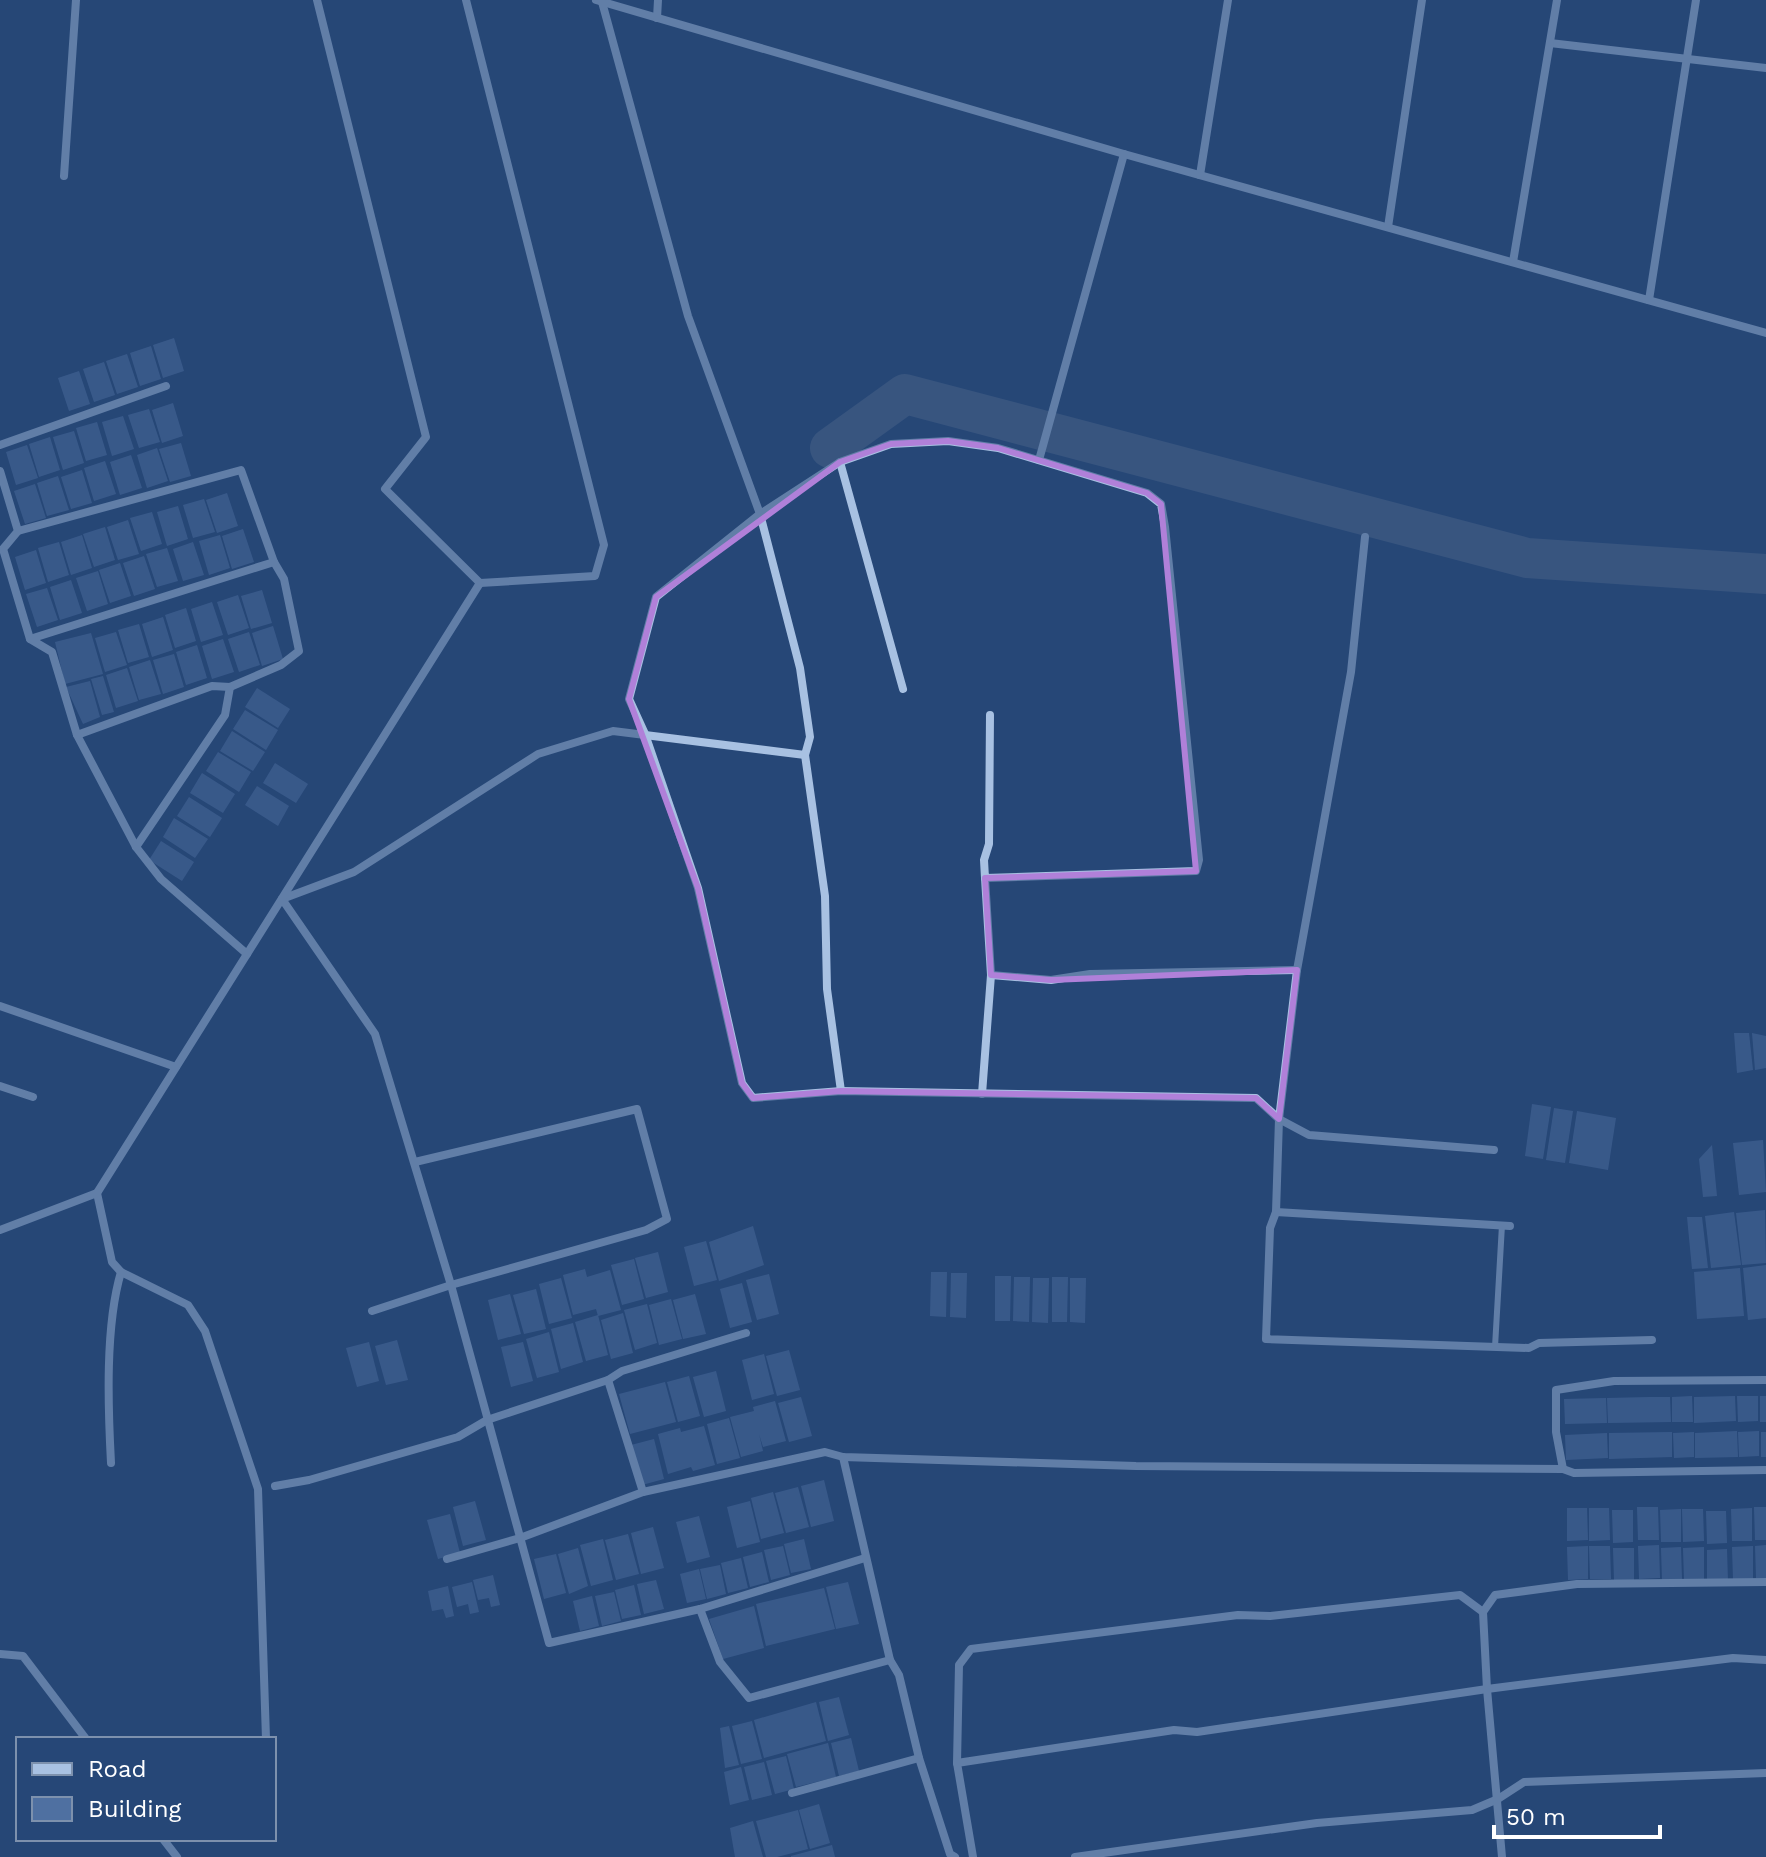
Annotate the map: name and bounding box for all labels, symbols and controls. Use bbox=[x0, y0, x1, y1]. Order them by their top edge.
legend bbox=[16, 1737, 276, 1841]
text: Road bbox=[88, 1755, 147, 1783]
scale bar bbox=[1494, 1789, 1660, 1839]
text: Building bbox=[88, 1795, 181, 1823]
text: 50 m bbox=[1506, 1803, 1566, 1831]

